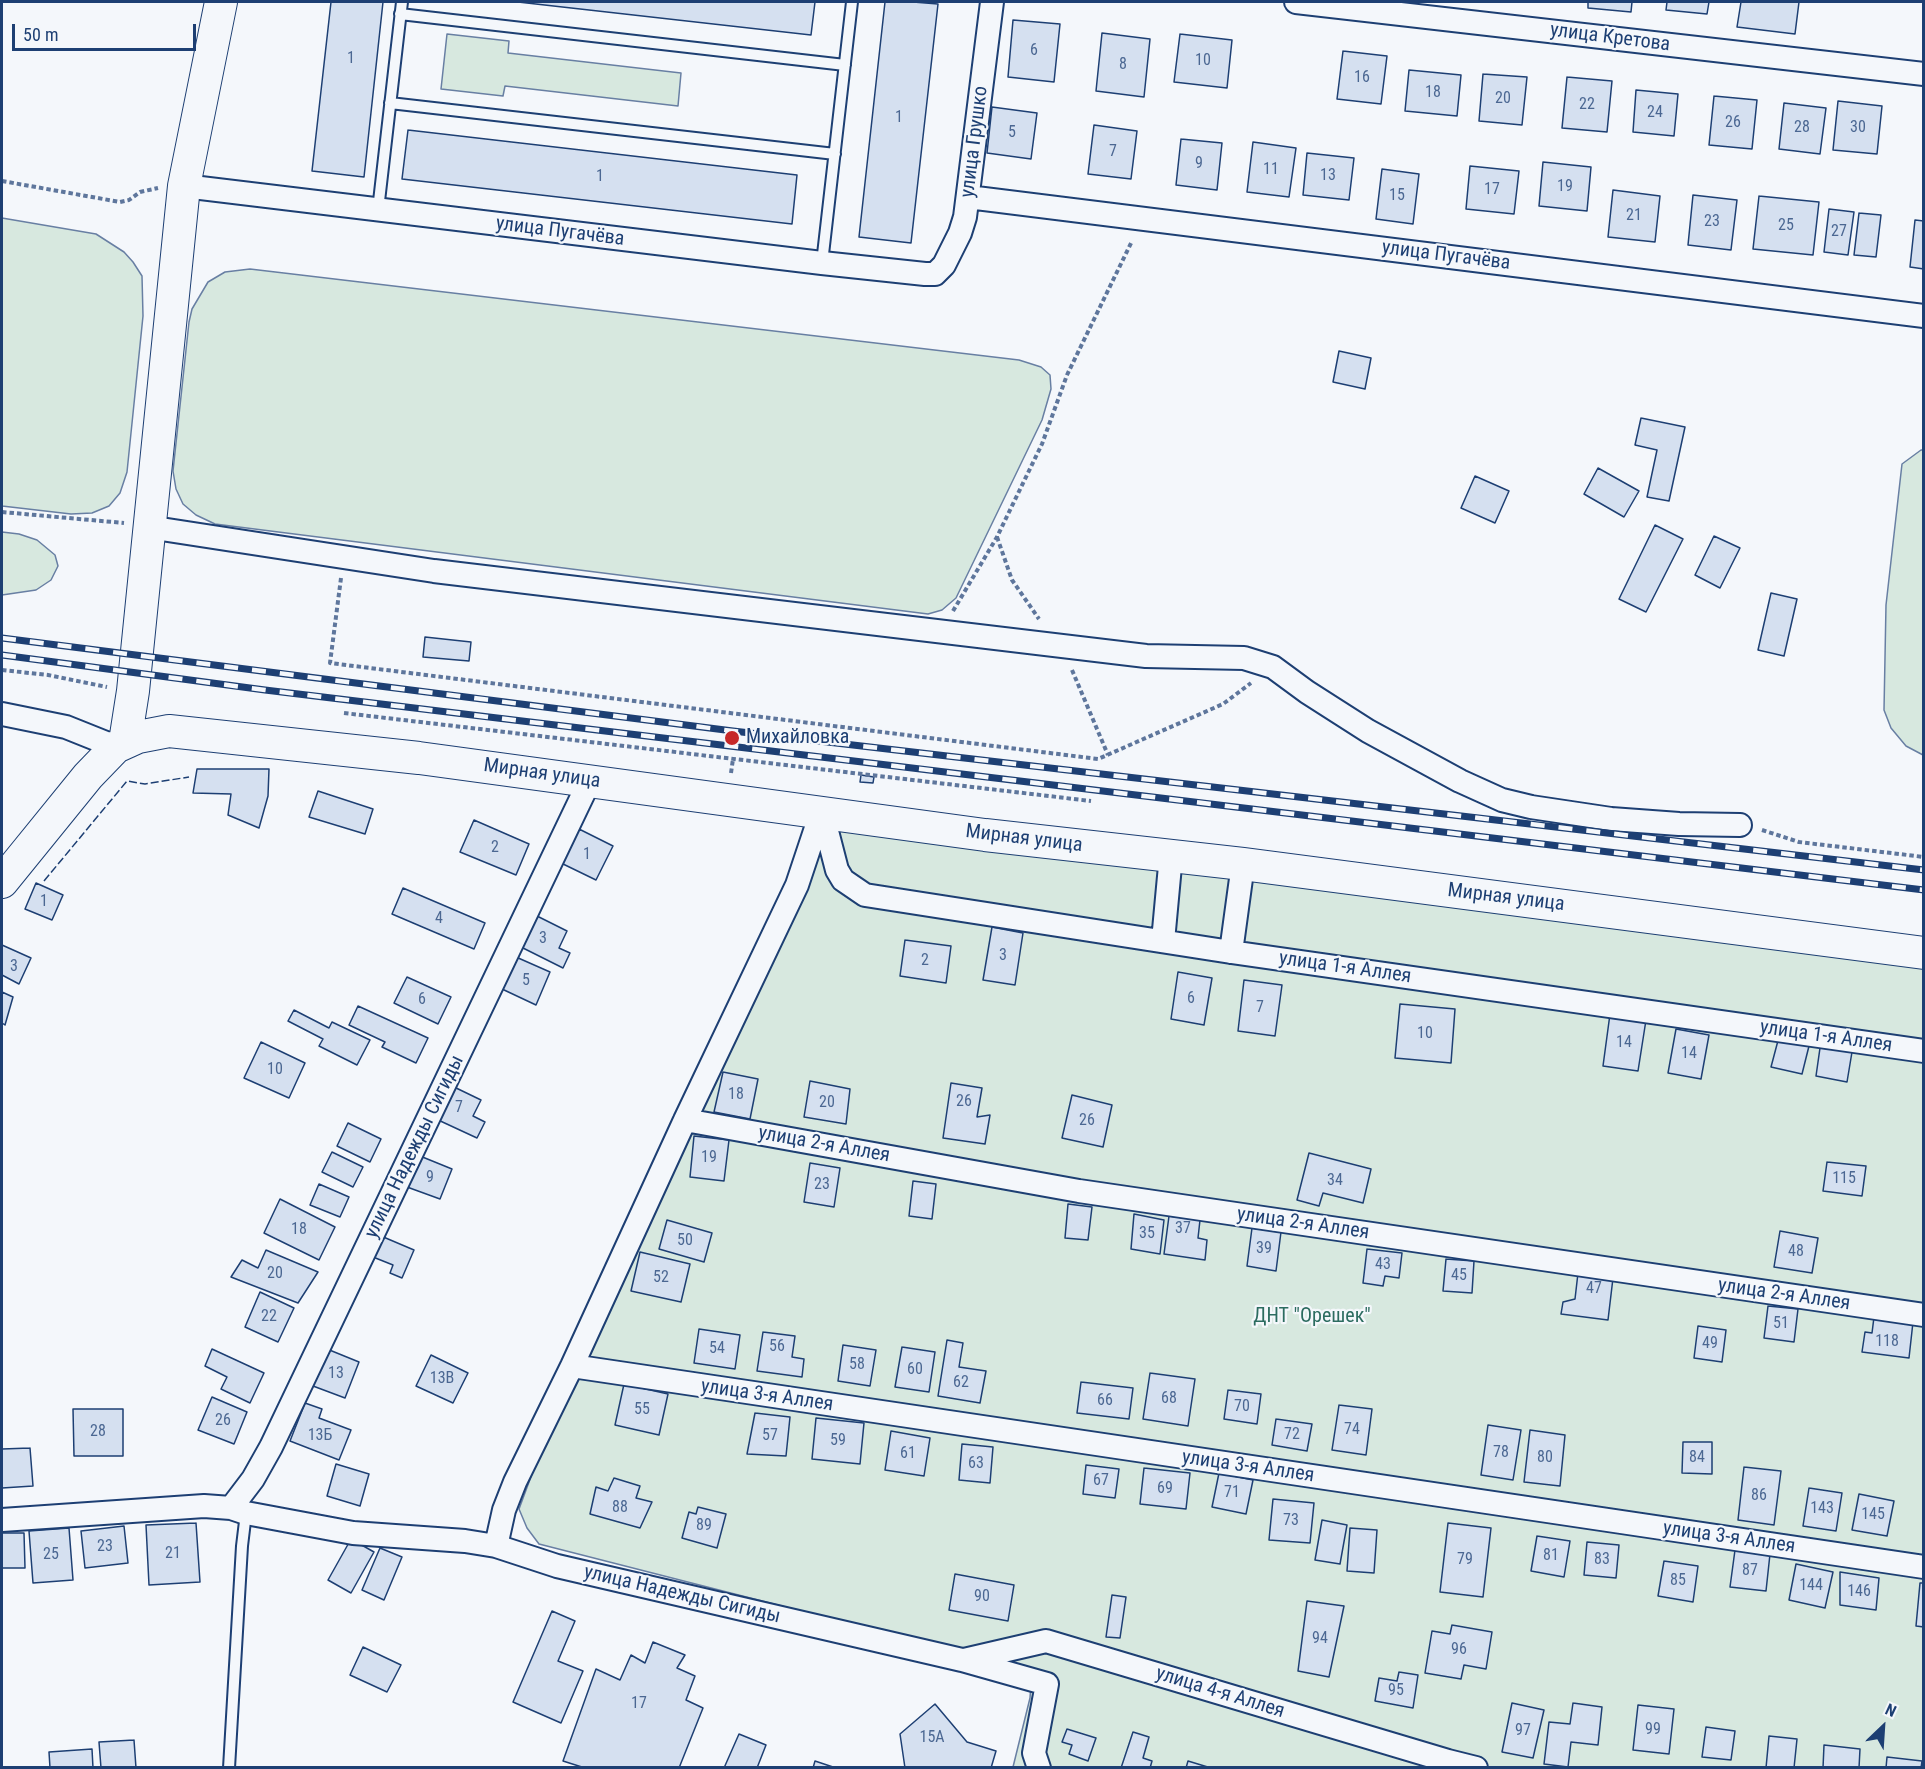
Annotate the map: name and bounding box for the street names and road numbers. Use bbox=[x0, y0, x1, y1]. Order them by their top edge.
street label: улица Кретова bbox=[1549, 19, 1671, 57]
street label: улица Грушко bbox=[956, 85, 994, 199]
street label: улица Пугачёва bbox=[494, 212, 626, 252]
street label: улица Пугачёва bbox=[1380, 236, 1512, 276]
street label: Мирная улица bbox=[482, 754, 602, 794]
street label: Мирная улица bbox=[964, 820, 1084, 858]
street label: Мирная улица bbox=[1446, 879, 1566, 917]
street label: улица 1-я Аллея bbox=[1277, 947, 1413, 989]
street label: улица 1-я Аллея bbox=[1758, 1016, 1894, 1058]
street label: улица Надежды Сигиды bbox=[360, 1052, 470, 1242]
street label: улица 2-я Аллея bbox=[756, 1122, 892, 1168]
street label: улица 2-я Аллея bbox=[1235, 1203, 1371, 1245]
street label: улица 2-я Аллея bbox=[1716, 1274, 1852, 1316]
street label: улица 3-я Аллея bbox=[699, 1375, 835, 1417]
street label: улица 3-я Аллея bbox=[1180, 1446, 1316, 1488]
street label: улица 3-я Аллея bbox=[1661, 1517, 1797, 1559]
street label: улица Надежды Сигиды bbox=[582, 1561, 782, 1629]
street label: улица 4-я Аллея bbox=[1153, 1662, 1287, 1724]

